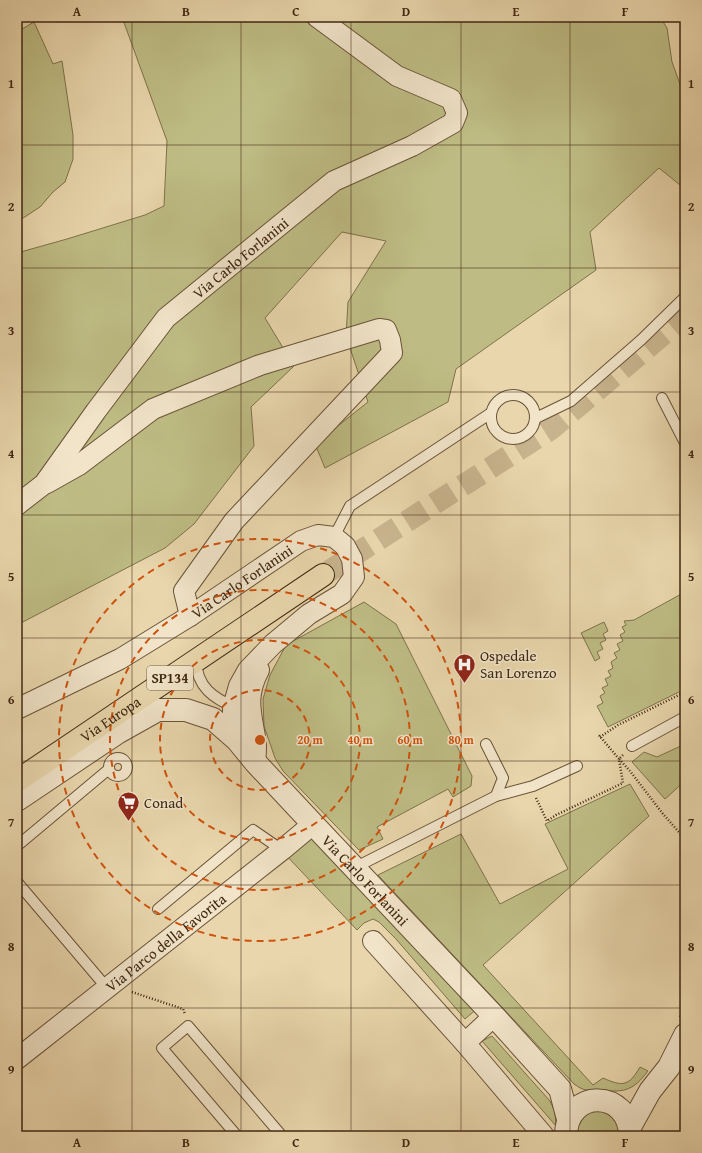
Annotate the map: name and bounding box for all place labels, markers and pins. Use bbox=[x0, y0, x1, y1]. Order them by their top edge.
place label: Ospedale San Lorenzo bbox=[480, 645, 557, 683]
hospital icon: Ospedale San Lorenzo bbox=[452, 651, 478, 684]
centre of rings bbox=[253, 733, 267, 747]
supermarket icon: Conad bbox=[115, 789, 141, 822]
place label: Conad bbox=[144, 792, 183, 813]

